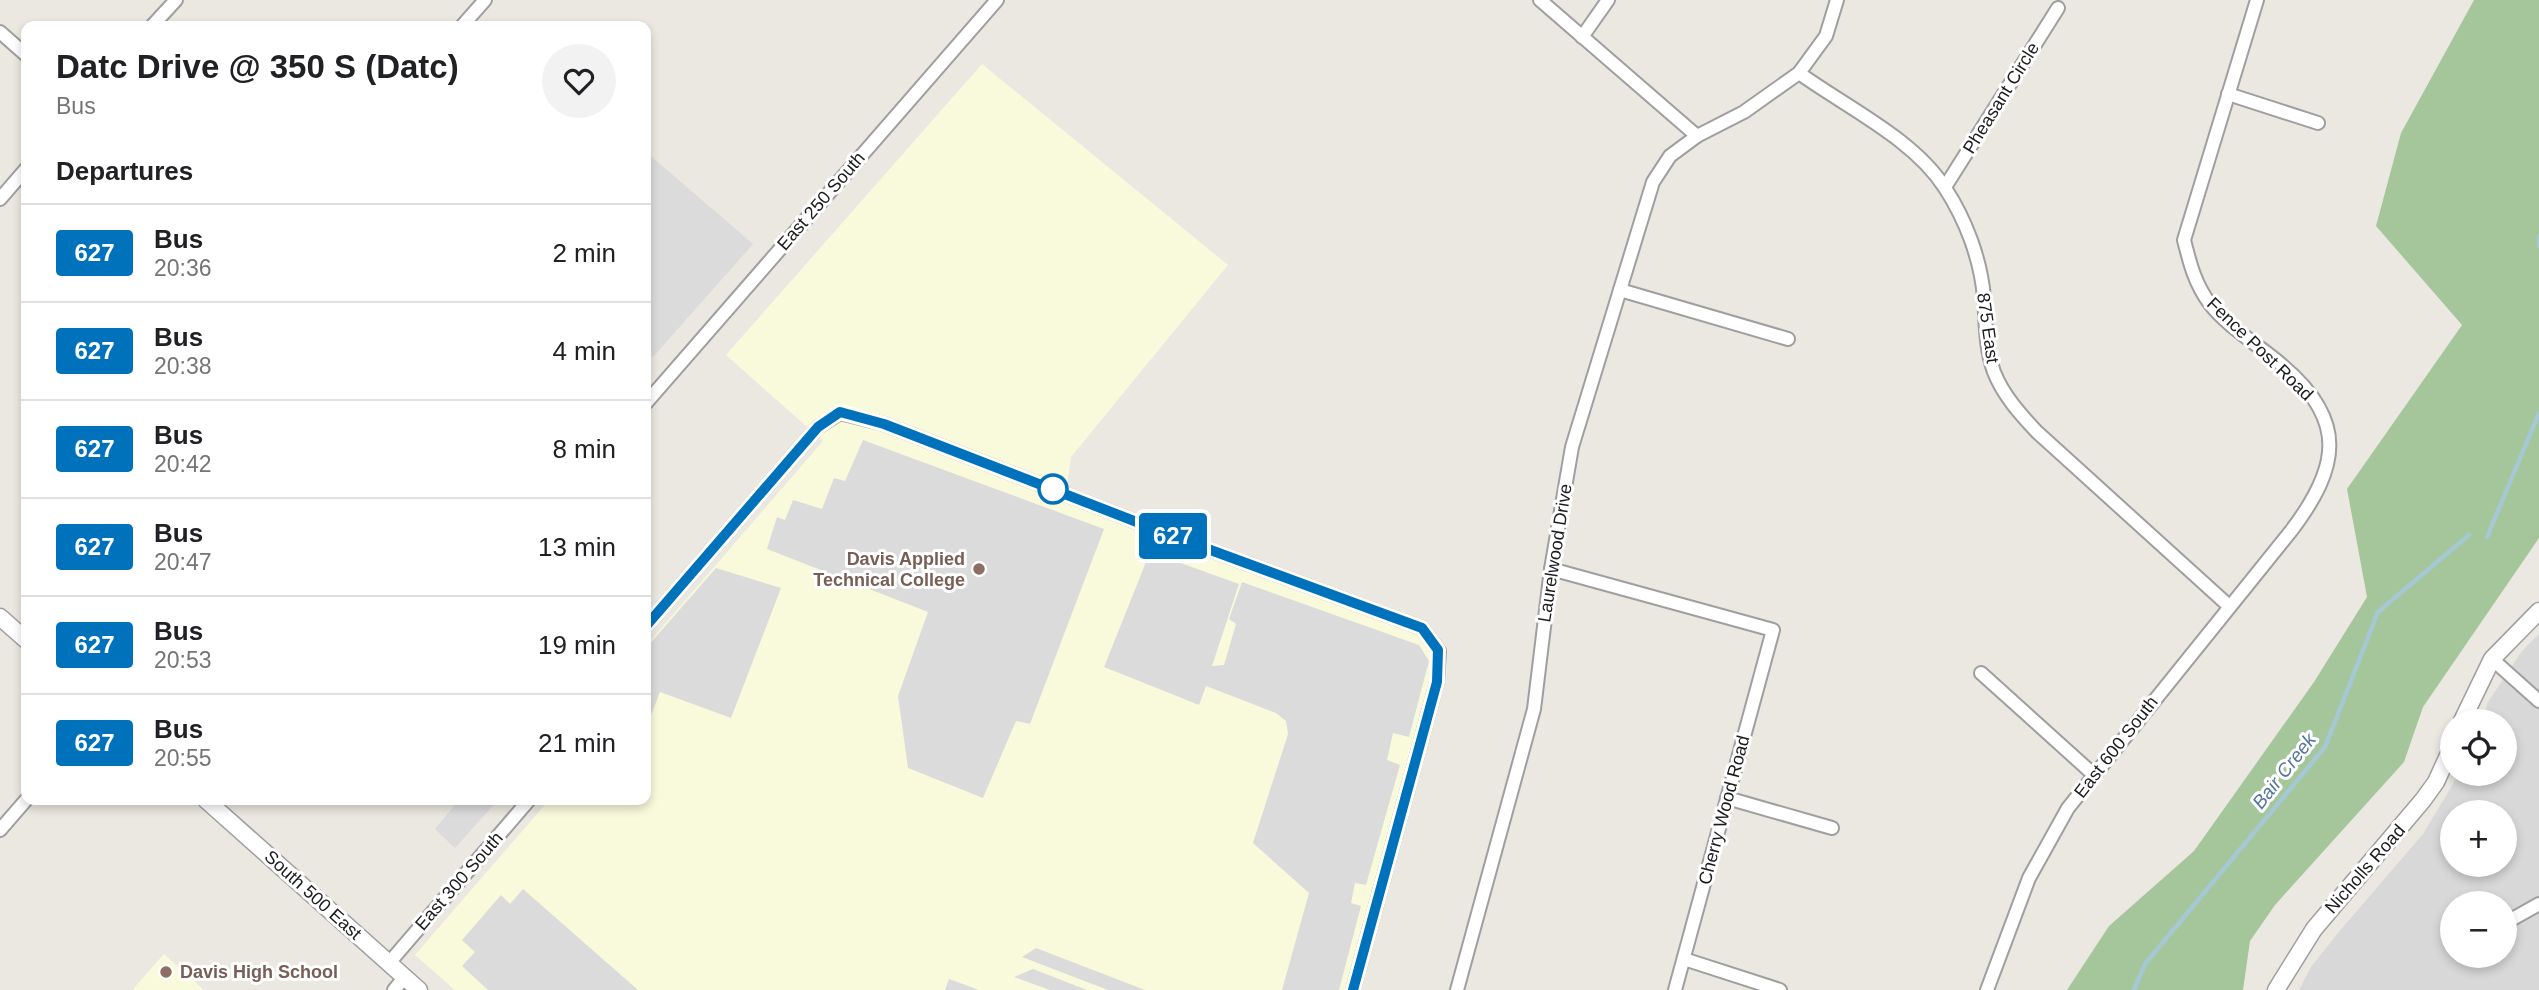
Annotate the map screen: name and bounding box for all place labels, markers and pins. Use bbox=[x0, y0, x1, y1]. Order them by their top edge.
unlabelled marker bbox=[1038, 474, 1068, 504]
place label: Davis Applied Technical College bbox=[813, 549, 965, 590]
marker: Davis Applied Technical College bbox=[971, 561, 987, 577]
place label: Davis High School bbox=[180, 962, 338, 982]
marker: Davis High School bbox=[158, 964, 174, 980]

